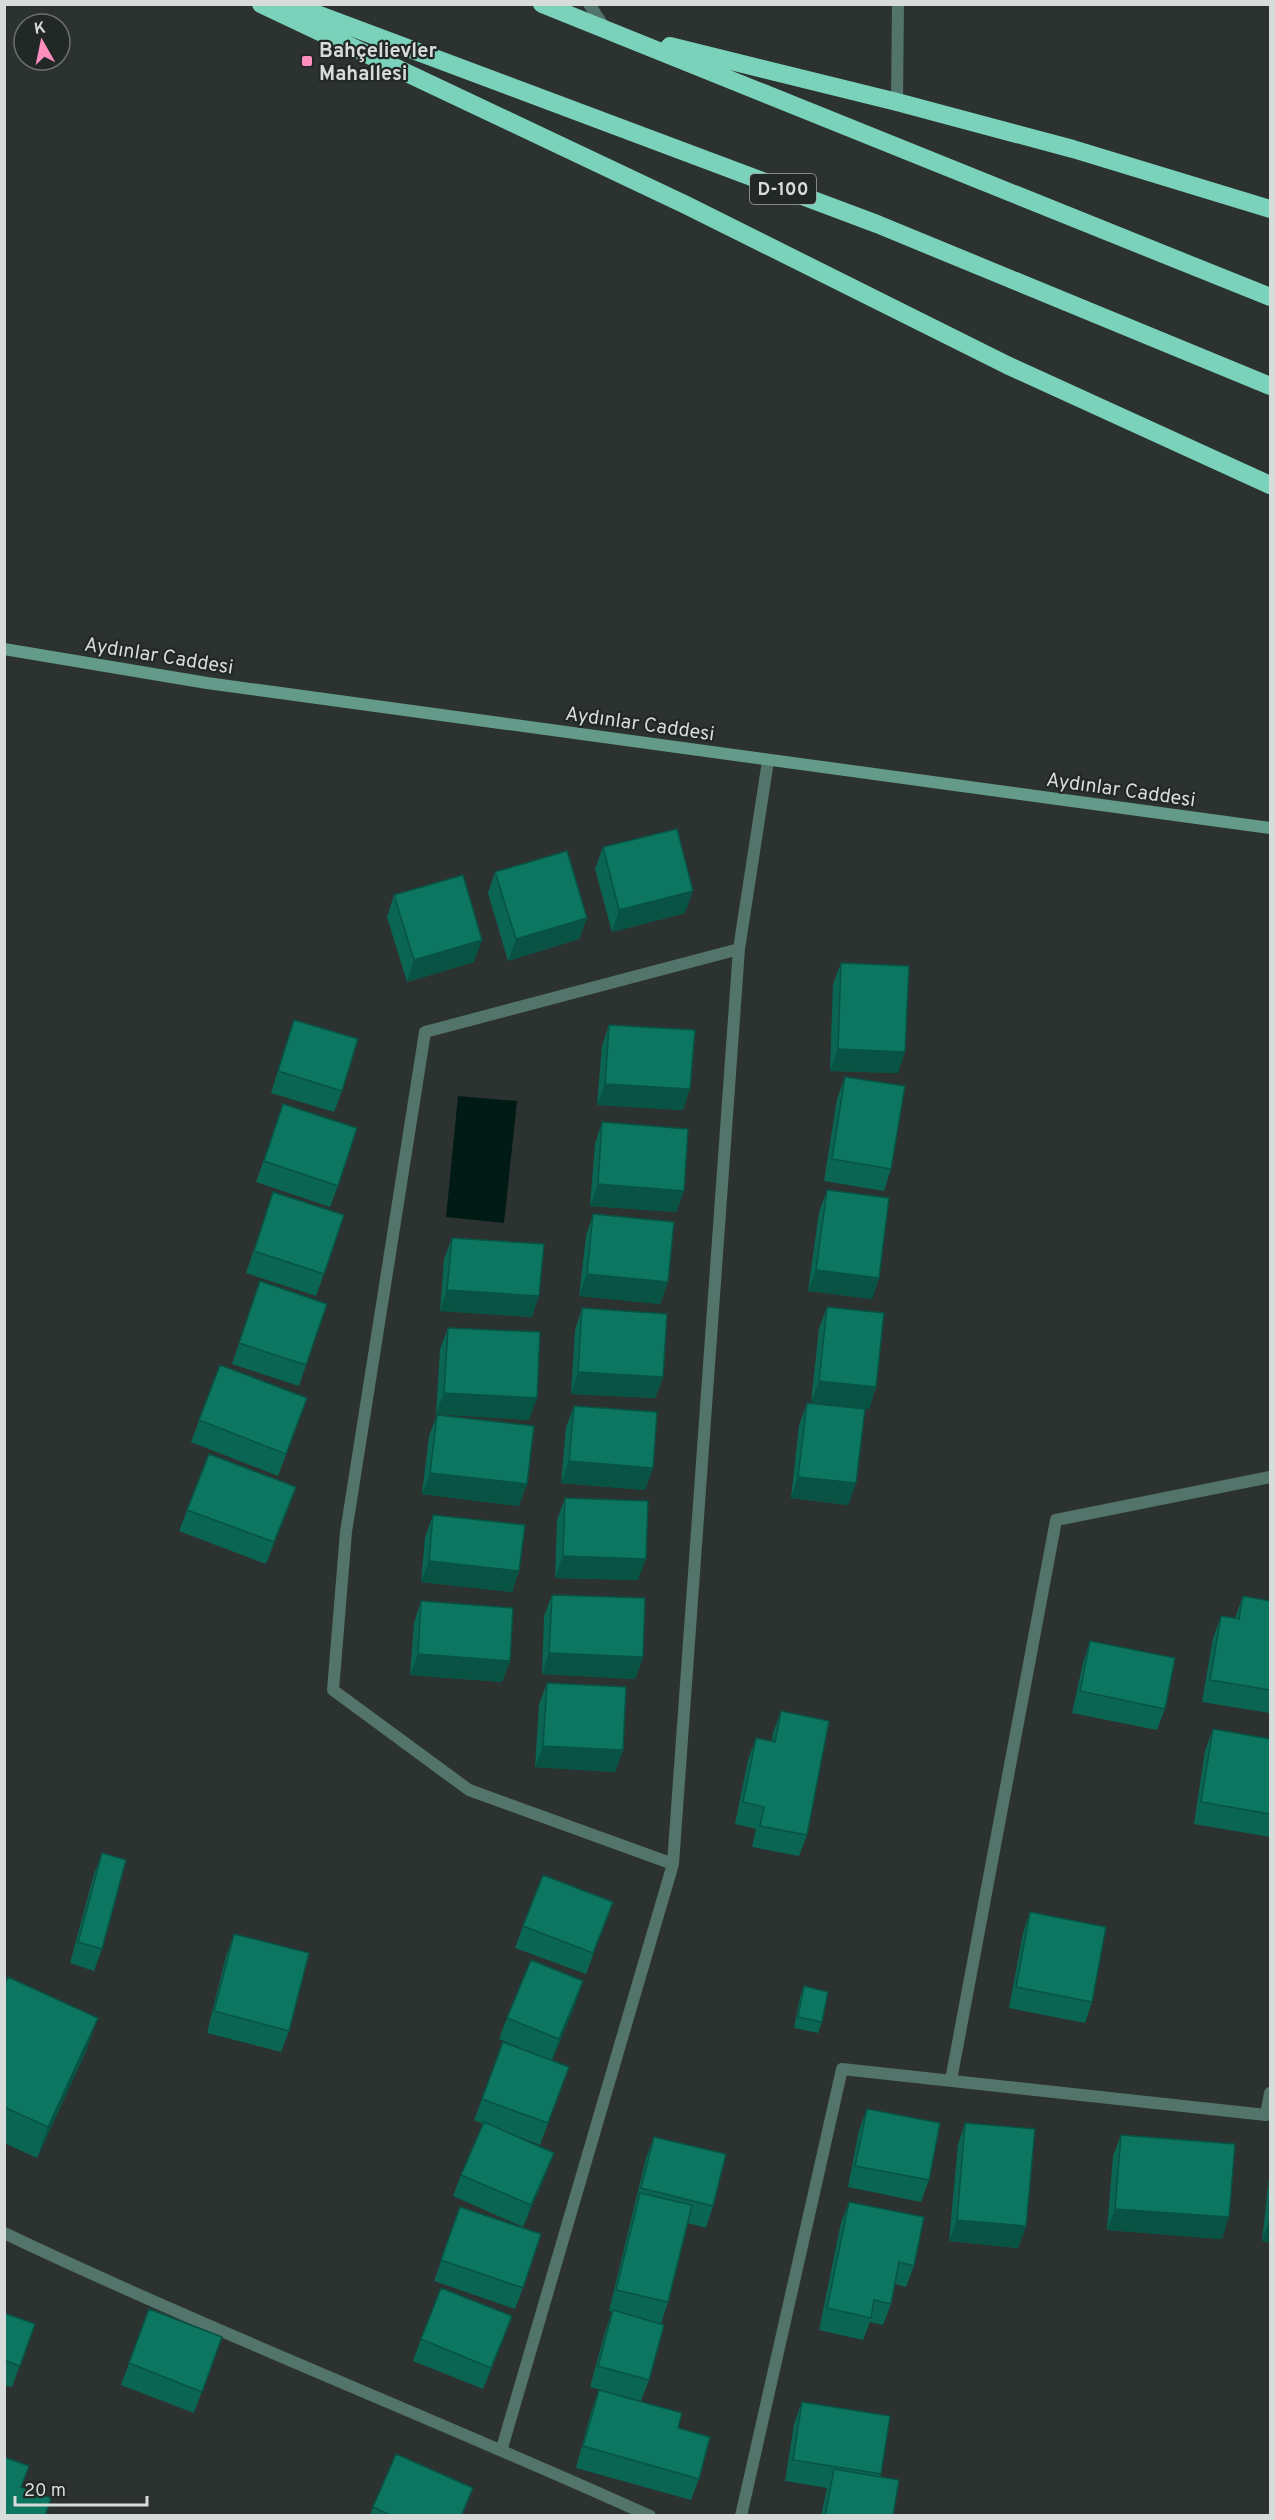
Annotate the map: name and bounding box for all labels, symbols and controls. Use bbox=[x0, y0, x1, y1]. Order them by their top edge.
north arrow bbox=[12, 12, 72, 72]
text: K bbox=[33, 18, 47, 40]
place label: Bahçelievler Mahallesi bbox=[319, 39, 437, 88]
marker: Bahçelievler Mahallesi bbox=[300, 54, 314, 68]
road number: D-100 bbox=[750, 174, 816, 204]
street label: Aydınlar Caddesi bbox=[82, 632, 235, 682]
street label: Aydınlar Caddesi bbox=[563, 702, 716, 748]
street label: Aydınlar Caddesi bbox=[1044, 768, 1197, 814]
scale bar bbox=[15, 2469, 147, 2507]
text: 20 m bbox=[24, 2480, 66, 2503]

